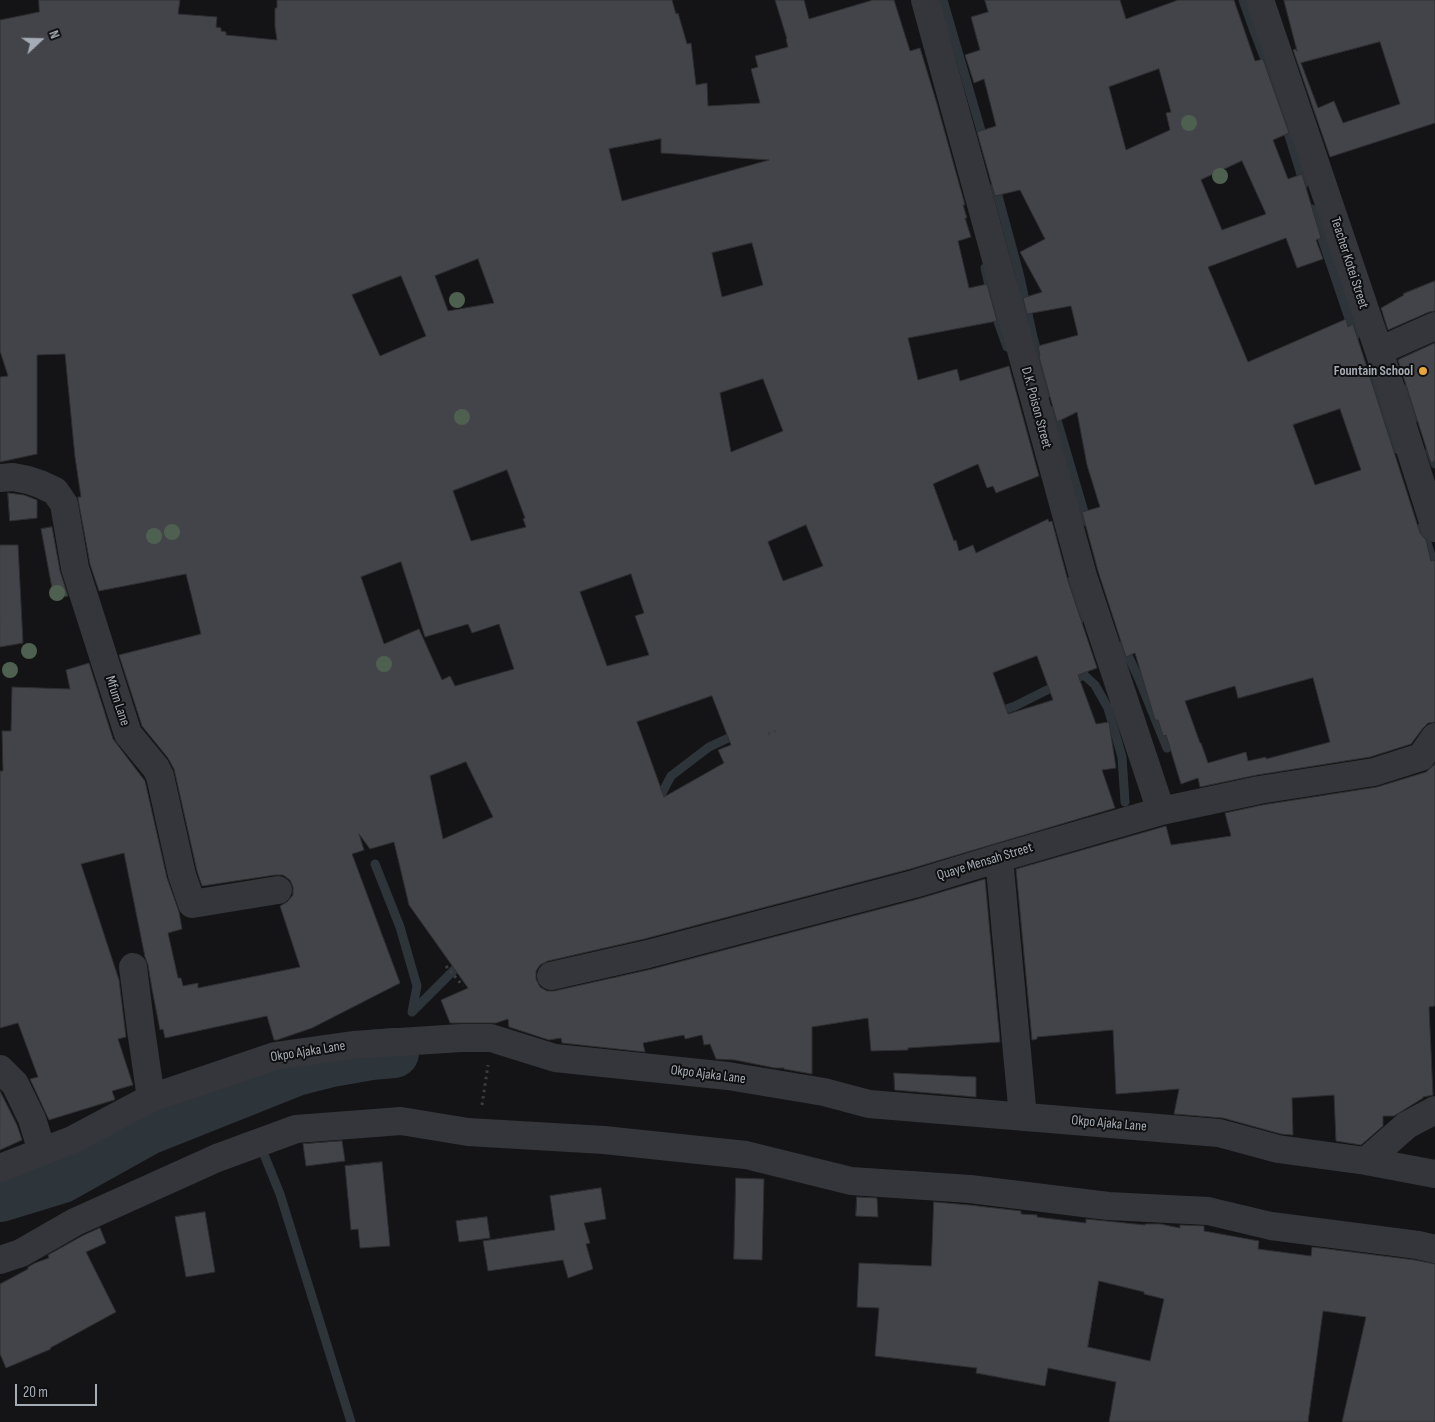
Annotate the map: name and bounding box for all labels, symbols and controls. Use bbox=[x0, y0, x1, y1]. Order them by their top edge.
north arrow bbox=[15, 15, 65, 65]
text: N bbox=[45, 28, 64, 41]
street label: Teacher Kotei Street bbox=[1326, 215, 1372, 311]
place label: Fountain School bbox=[1334, 363, 1413, 379]
street label: D.K. Poison Street bbox=[1017, 365, 1055, 451]
marker: Fountain School bbox=[1417, 365, 1429, 377]
street label: Mfum Lane bbox=[101, 674, 133, 728]
street label: Quaye Mensah Street bbox=[935, 839, 1035, 885]
street label: Okpo Ajaka Lane bbox=[269, 1038, 347, 1066]
street label: Okpo Ajaka Lane bbox=[670, 1062, 746, 1088]
street label: Okpo Ajaka Lane bbox=[1071, 1112, 1147, 1136]
scale bar bbox=[18, 1374, 100, 1406]
text: 20 m bbox=[23, 1383, 48, 1402]

